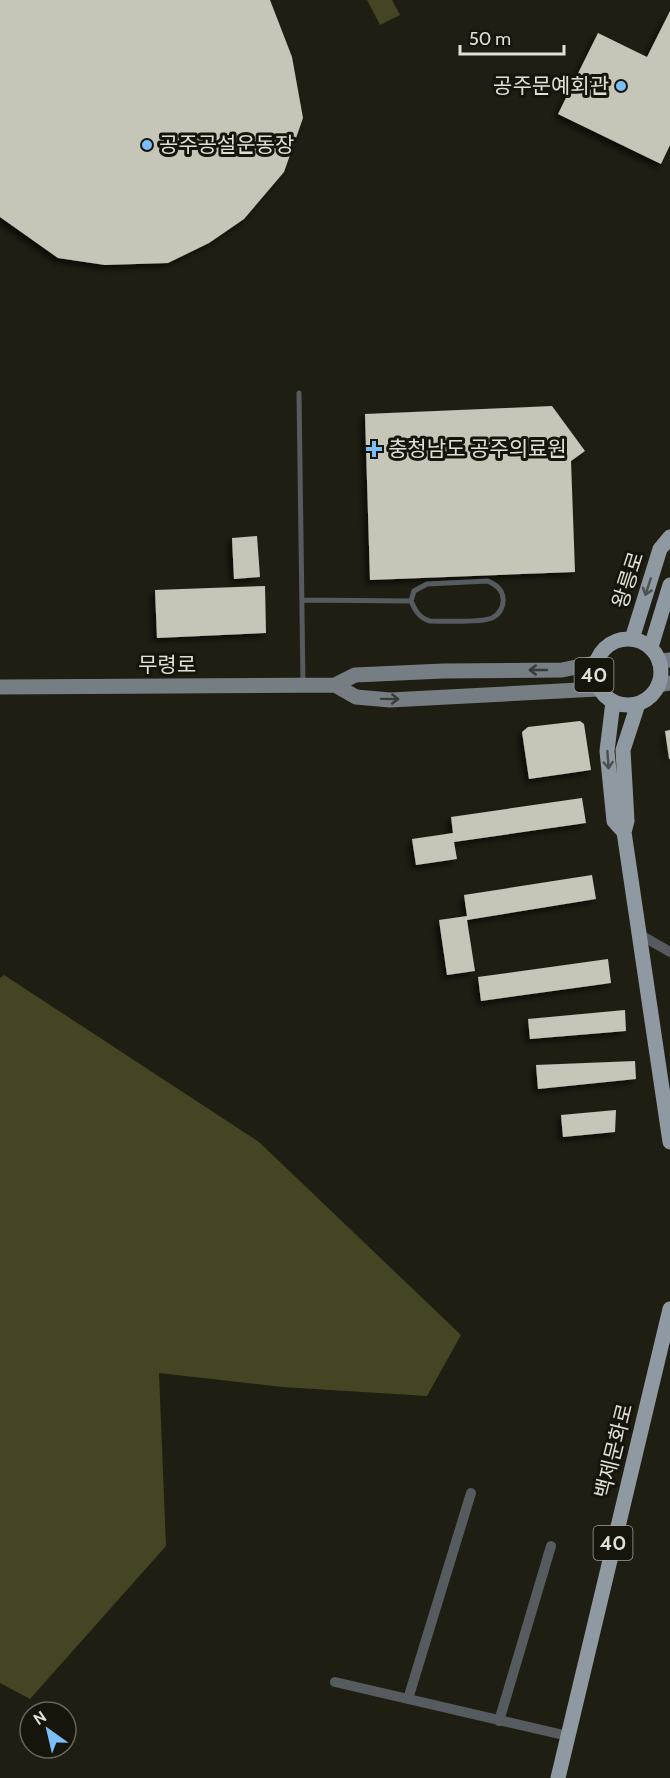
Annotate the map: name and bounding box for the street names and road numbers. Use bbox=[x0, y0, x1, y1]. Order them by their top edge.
street label: 왕릉로 bbox=[607, 548, 648, 611]
street label: 무령로 bbox=[138, 652, 196, 677]
road number: 40 bbox=[574, 658, 614, 692]
street label: 백제문화로 bbox=[590, 1401, 637, 1501]
road number: 40 bbox=[594, 1526, 632, 1560]

